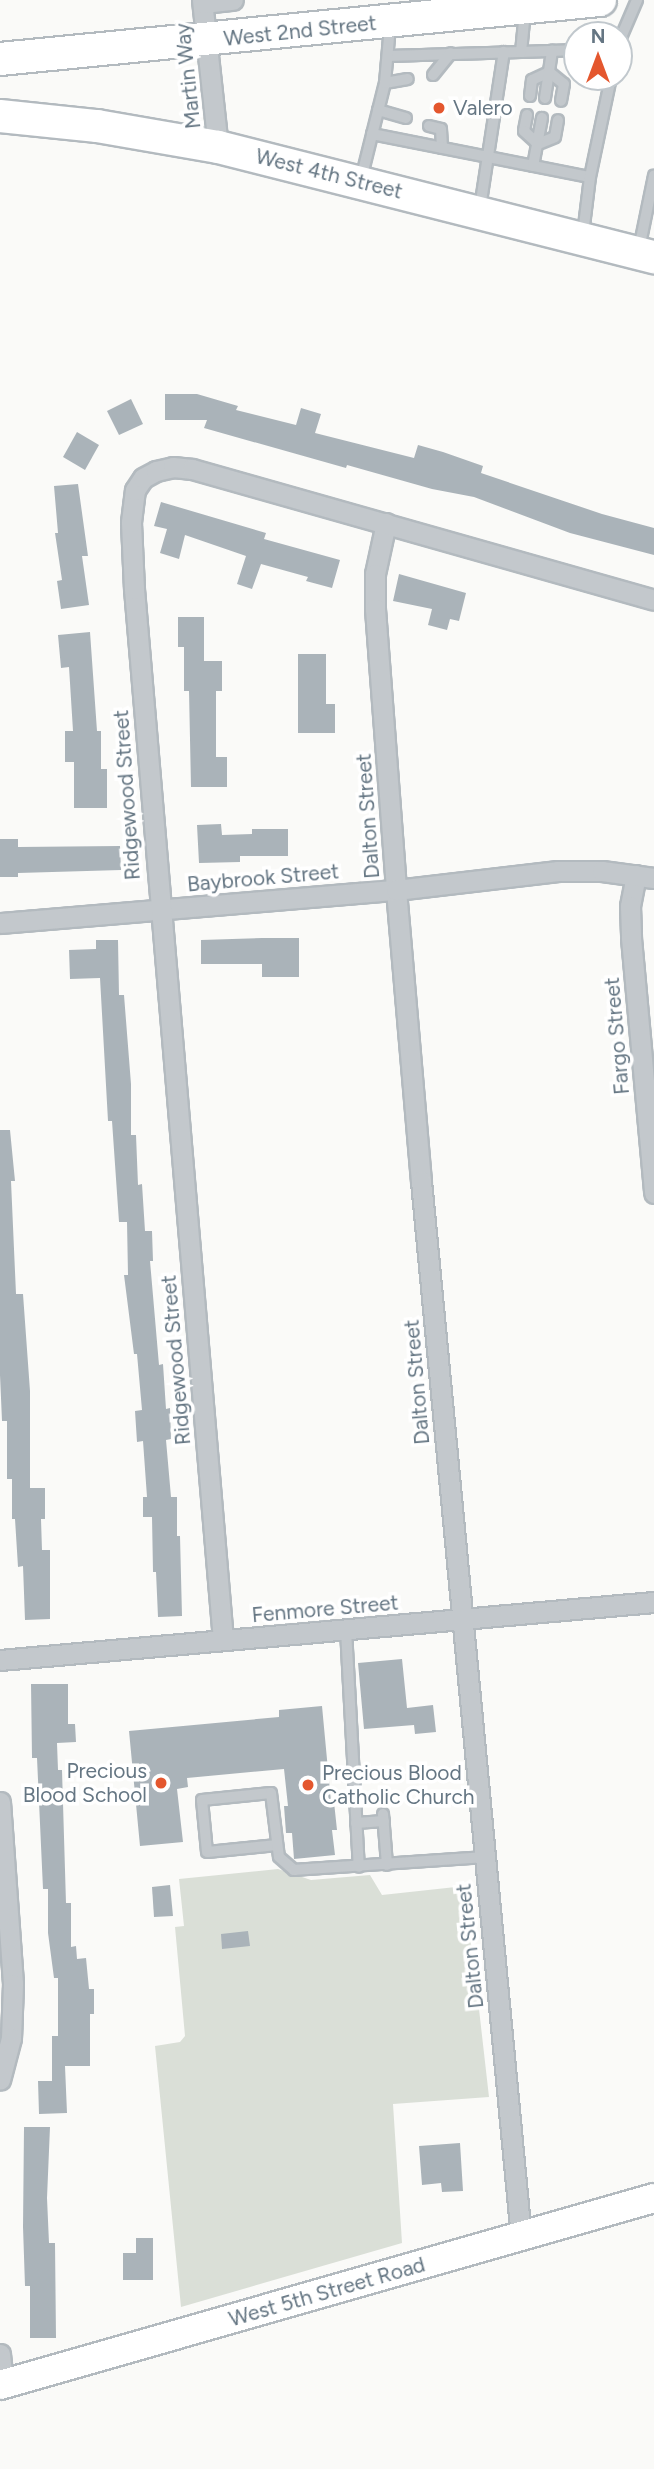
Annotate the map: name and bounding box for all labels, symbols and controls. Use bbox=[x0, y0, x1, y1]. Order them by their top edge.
street label: West 2nd Street bbox=[222, 10, 378, 52]
north arrow bbox=[563, 21, 633, 91]
street label: Martin Way bbox=[170, 22, 206, 130]
text: N bbox=[591, 25, 605, 48]
place label: Valero bbox=[453, 95, 513, 121]
marker: Valero bbox=[431, 100, 447, 116]
street label: West 4th Street bbox=[253, 144, 405, 204]
street label: Ridgewood Street bbox=[108, 709, 146, 881]
street label: Dalton Street bbox=[351, 752, 385, 880]
street label: Baybrook Street bbox=[186, 859, 340, 897]
street label: Fargo Street bbox=[599, 976, 635, 1096]
street label: Ridgewood Street bbox=[156, 1274, 196, 1446]
street label: Dalton Street bbox=[399, 1318, 435, 1446]
street label: Fenmore Street bbox=[251, 1590, 399, 1628]
place label: Precious Blood School bbox=[23, 1758, 147, 1808]
place label: Precious Blood Catholic Church bbox=[322, 1760, 474, 1810]
marker: Precious Blood School bbox=[153, 1775, 169, 1791]
marker: Precious Blood Catholic Church bbox=[300, 1777, 316, 1793]
street label: Dalton Street bbox=[451, 1882, 489, 2010]
street label: West 5th Street Road bbox=[226, 2252, 428, 2332]

